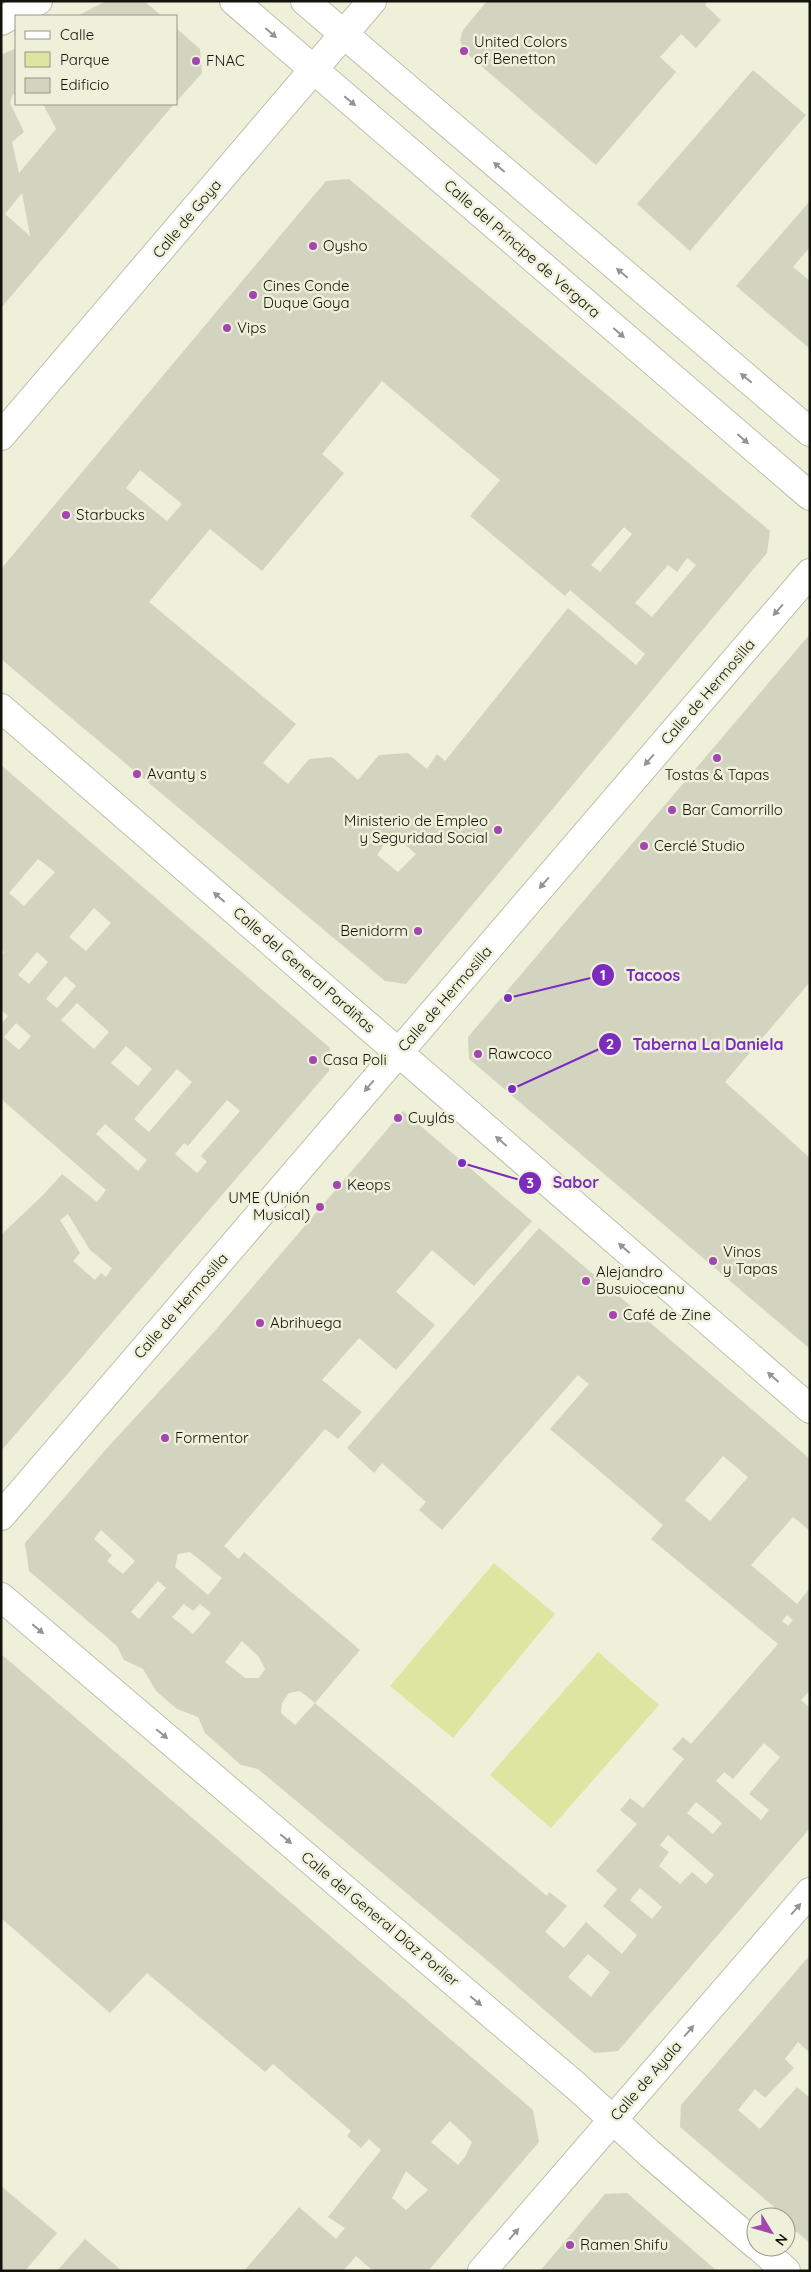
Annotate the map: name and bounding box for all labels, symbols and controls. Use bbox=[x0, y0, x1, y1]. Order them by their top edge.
legend bbox=[15, 15, 178, 105]
text: Calle bbox=[60, 25, 94, 44]
one-way arrow bbox=[264, 27, 276, 39]
place label: United Colors of Benetton bbox=[474, 32, 567, 68]
marker: United Colors of Benetton bbox=[458, 45, 470, 57]
text: Parque bbox=[60, 50, 110, 69]
place label: FNAC bbox=[206, 51, 245, 70]
marker: FNAC bbox=[190, 55, 202, 67]
text: Edificio bbox=[60, 75, 109, 94]
one-way arrow bbox=[344, 96, 357, 107]
one-way arrow bbox=[493, 161, 505, 173]
street label: Calle de Goya bbox=[148, 175, 225, 262]
street label: Calle del Príncipe de Vergara bbox=[440, 176, 604, 322]
place label: Oysho bbox=[323, 236, 367, 255]
marker: Oysho bbox=[307, 240, 319, 252]
one-way arrow bbox=[616, 267, 629, 278]
place label: Cines Conde Duque Goya bbox=[263, 276, 350, 312]
marker: Cines Conde Duque Goya bbox=[247, 289, 259, 301]
place label: Vips bbox=[237, 318, 266, 337]
marker: Vips bbox=[221, 322, 233, 334]
one-way arrow bbox=[613, 327, 625, 339]
one-way arrow bbox=[740, 373, 752, 384]
one-way arrow bbox=[736, 433, 749, 444]
place label: Starbucks bbox=[76, 505, 145, 524]
marker: Starbucks bbox=[60, 509, 72, 521]
one-way arrow bbox=[772, 604, 784, 616]
street label: Calle de Hermosilla bbox=[657, 635, 759, 748]
marker: Tostas & Tapas bbox=[711, 752, 723, 764]
one-way arrow bbox=[644, 753, 655, 766]
place label: Avanty s bbox=[147, 764, 207, 783]
place label: Tostas & Tapas bbox=[665, 765, 769, 784]
marker: Avanty s bbox=[131, 768, 143, 780]
place label: Bar Camorrillo bbox=[682, 800, 783, 819]
marker: Bar Camorrillo bbox=[666, 804, 678, 816]
place label: Ministerio de Empleo y Seguridad Social bbox=[344, 811, 488, 847]
marker: Ministerio de Empleo y Seguridad Social bbox=[492, 824, 504, 836]
place label: Cerclé Studio bbox=[654, 836, 745, 855]
marker: Cerclé Studio bbox=[638, 840, 650, 852]
one-way arrow bbox=[538, 877, 549, 890]
one-way arrow bbox=[214, 891, 226, 903]
street label: Calle del General Pardiñas bbox=[229, 903, 379, 1037]
place label: Benidorm bbox=[340, 921, 408, 940]
marker: Benidorm bbox=[412, 925, 424, 937]
street label: Calle de Hermosilla bbox=[394, 942, 496, 1055]
callout: Tacoos bbox=[591, 960, 690, 991]
text: 1 bbox=[600, 965, 606, 984]
text: Tacoos bbox=[626, 965, 681, 985]
callout: Taberna La Daniela bbox=[597, 1029, 793, 1060]
text: 2 bbox=[606, 1034, 614, 1053]
text: Taberna La Daniela bbox=[632, 1034, 784, 1054]
place label: Rawcoco bbox=[488, 1044, 552, 1063]
marker: Rawcoco bbox=[472, 1048, 484, 1060]
place label: Casa Poli bbox=[323, 1050, 387, 1069]
marker: Casa Poli bbox=[307, 1054, 319, 1066]
one-way arrow bbox=[364, 1080, 375, 1093]
place label: Cuylás bbox=[408, 1108, 454, 1127]
marker: Cuylás bbox=[392, 1112, 404, 1124]
one-way arrow bbox=[495, 1135, 507, 1147]
callout: Sabor bbox=[518, 1167, 609, 1198]
text: Sabor bbox=[553, 1172, 599, 1192]
text: 3 bbox=[526, 1173, 534, 1192]
place label: Keops bbox=[347, 1175, 390, 1194]
marker: Keops bbox=[331, 1179, 343, 1191]
place label: UME (Unión Musical) bbox=[228, 1188, 310, 1224]
marker: UME (Unión Musical) bbox=[314, 1201, 326, 1213]
one-way arrow bbox=[617, 1242, 630, 1253]
place label: Vinos y Tapas bbox=[723, 1242, 777, 1278]
street label: Calle de Hermosilla bbox=[130, 1249, 232, 1362]
marker: Vinos y Tapas bbox=[707, 1255, 719, 1267]
place label: Alejandro Busuioceanu bbox=[596, 1262, 685, 1298]
marker: Alejandro Busuioceanu bbox=[580, 1275, 592, 1287]
place label: Café de Zine bbox=[623, 1305, 711, 1324]
marker: Café de Zine bbox=[607, 1309, 619, 1321]
place label: Abrihuega bbox=[270, 1313, 342, 1332]
marker: Abrihuega bbox=[254, 1317, 266, 1329]
one-way arrow bbox=[767, 1372, 779, 1383]
place label: Formentor bbox=[175, 1428, 249, 1447]
marker: Formentor bbox=[159, 1432, 171, 1444]
one-way arrow bbox=[32, 1623, 44, 1635]
one-way arrow bbox=[155, 1729, 168, 1740]
one-way arrow bbox=[279, 1834, 292, 1845]
street label: Calle del General Díaz Porlier bbox=[297, 1847, 463, 1990]
one-way arrow bbox=[790, 1902, 801, 1915]
one-way arrow bbox=[470, 1996, 483, 2007]
one-way arrow bbox=[683, 2026, 695, 2038]
street label: Calle de Ayala bbox=[606, 2037, 685, 2124]
north arrow bbox=[746, 2207, 796, 2257]
one-way arrow bbox=[508, 2228, 520, 2240]
text: N bbox=[771, 2230, 792, 2249]
place label: Ramen Shifu bbox=[580, 2235, 668, 2254]
marker: Ramen Shifu bbox=[564, 2239, 576, 2251]

